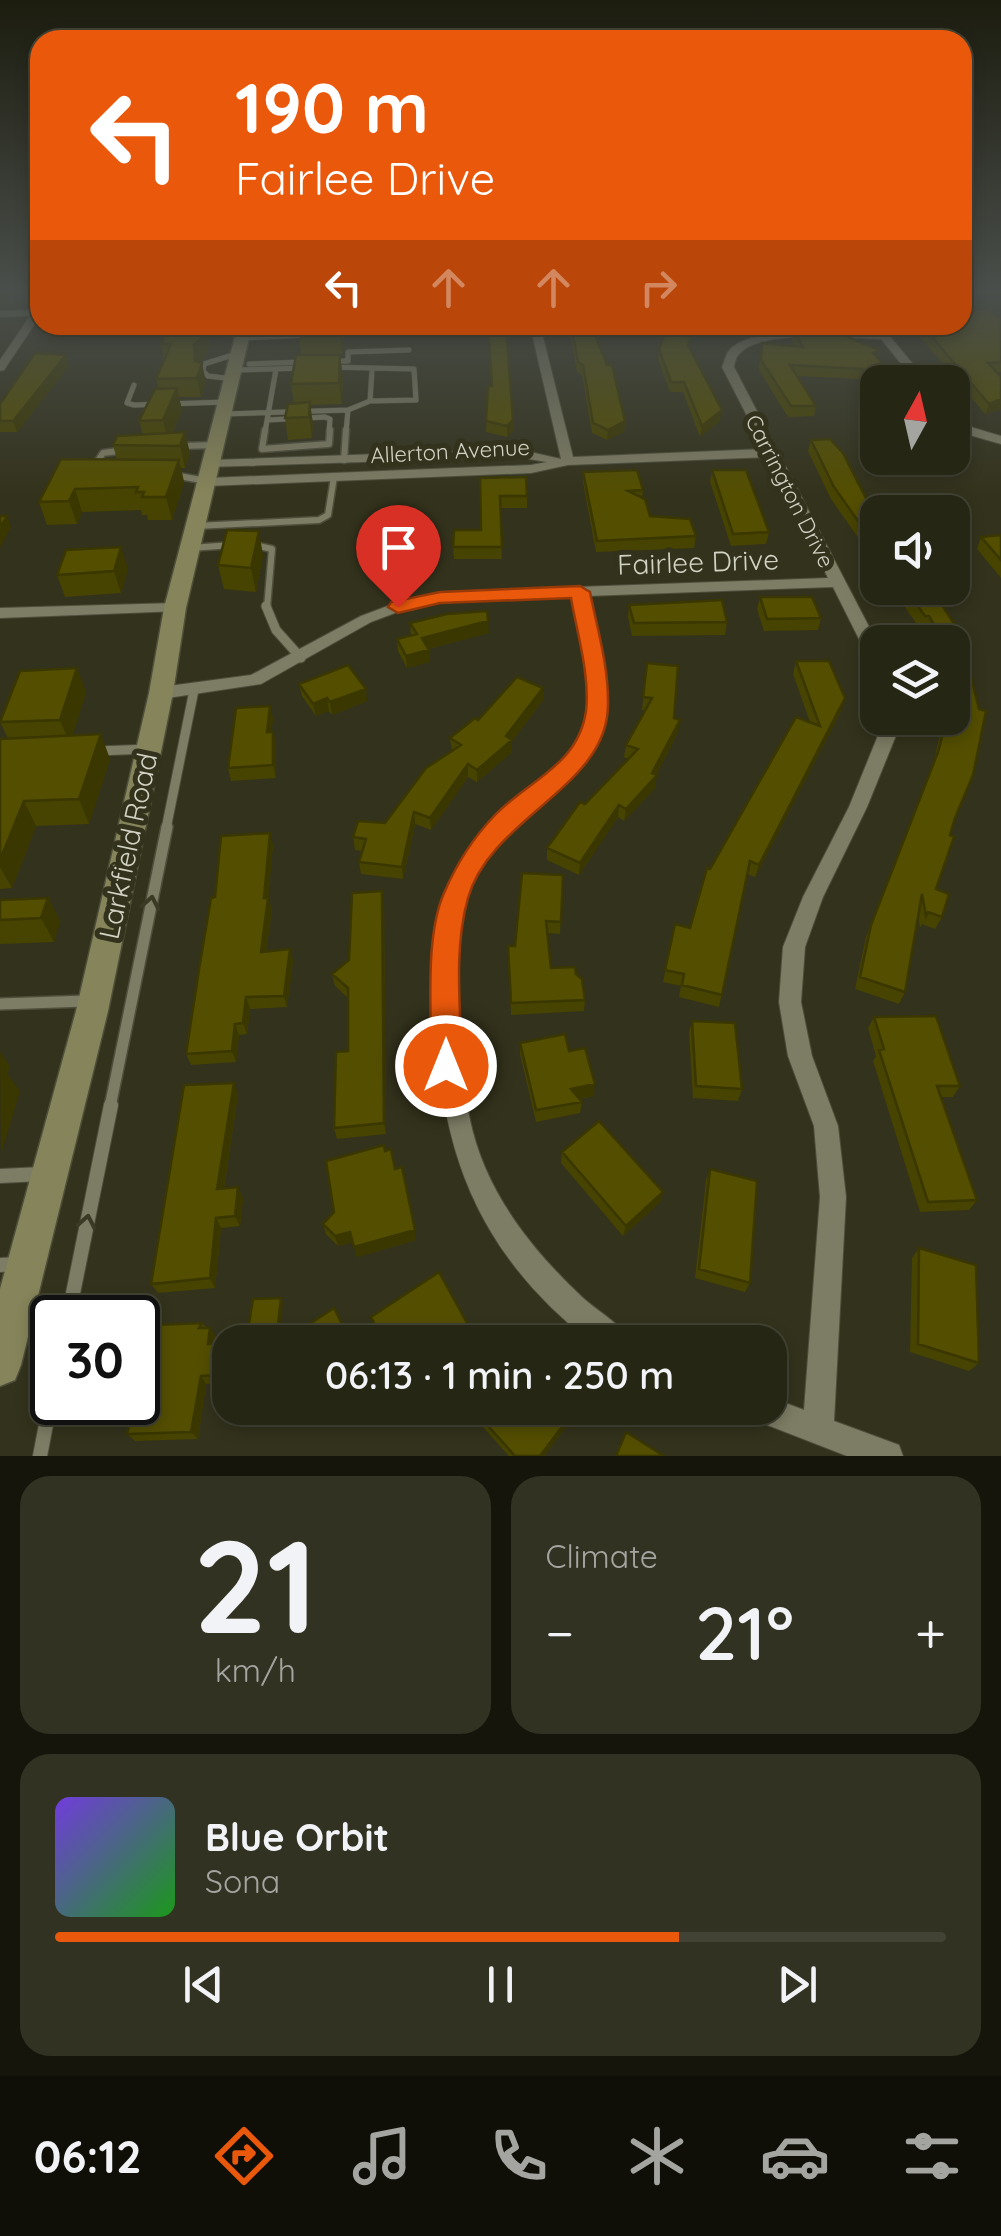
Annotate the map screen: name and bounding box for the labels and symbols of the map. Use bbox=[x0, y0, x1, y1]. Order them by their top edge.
north arrow bbox=[860, 365, 970, 475]
street label: Carrington Drive bbox=[739, 410, 841, 572]
street label: Allerton Avenue bbox=[370, 433, 530, 469]
pin bbox=[356, 505, 441, 608]
street label: Fairlee Drive bbox=[616, 541, 779, 582]
street label: Larkfield Road bbox=[91, 749, 164, 942]
one-way arrow bbox=[140, 895, 161, 911]
position arrow bbox=[394, 1014, 498, 1118]
one-way arrow bbox=[75, 1214, 96, 1231]
speed limit sign: 30 bbox=[30, 1295, 160, 1425]

